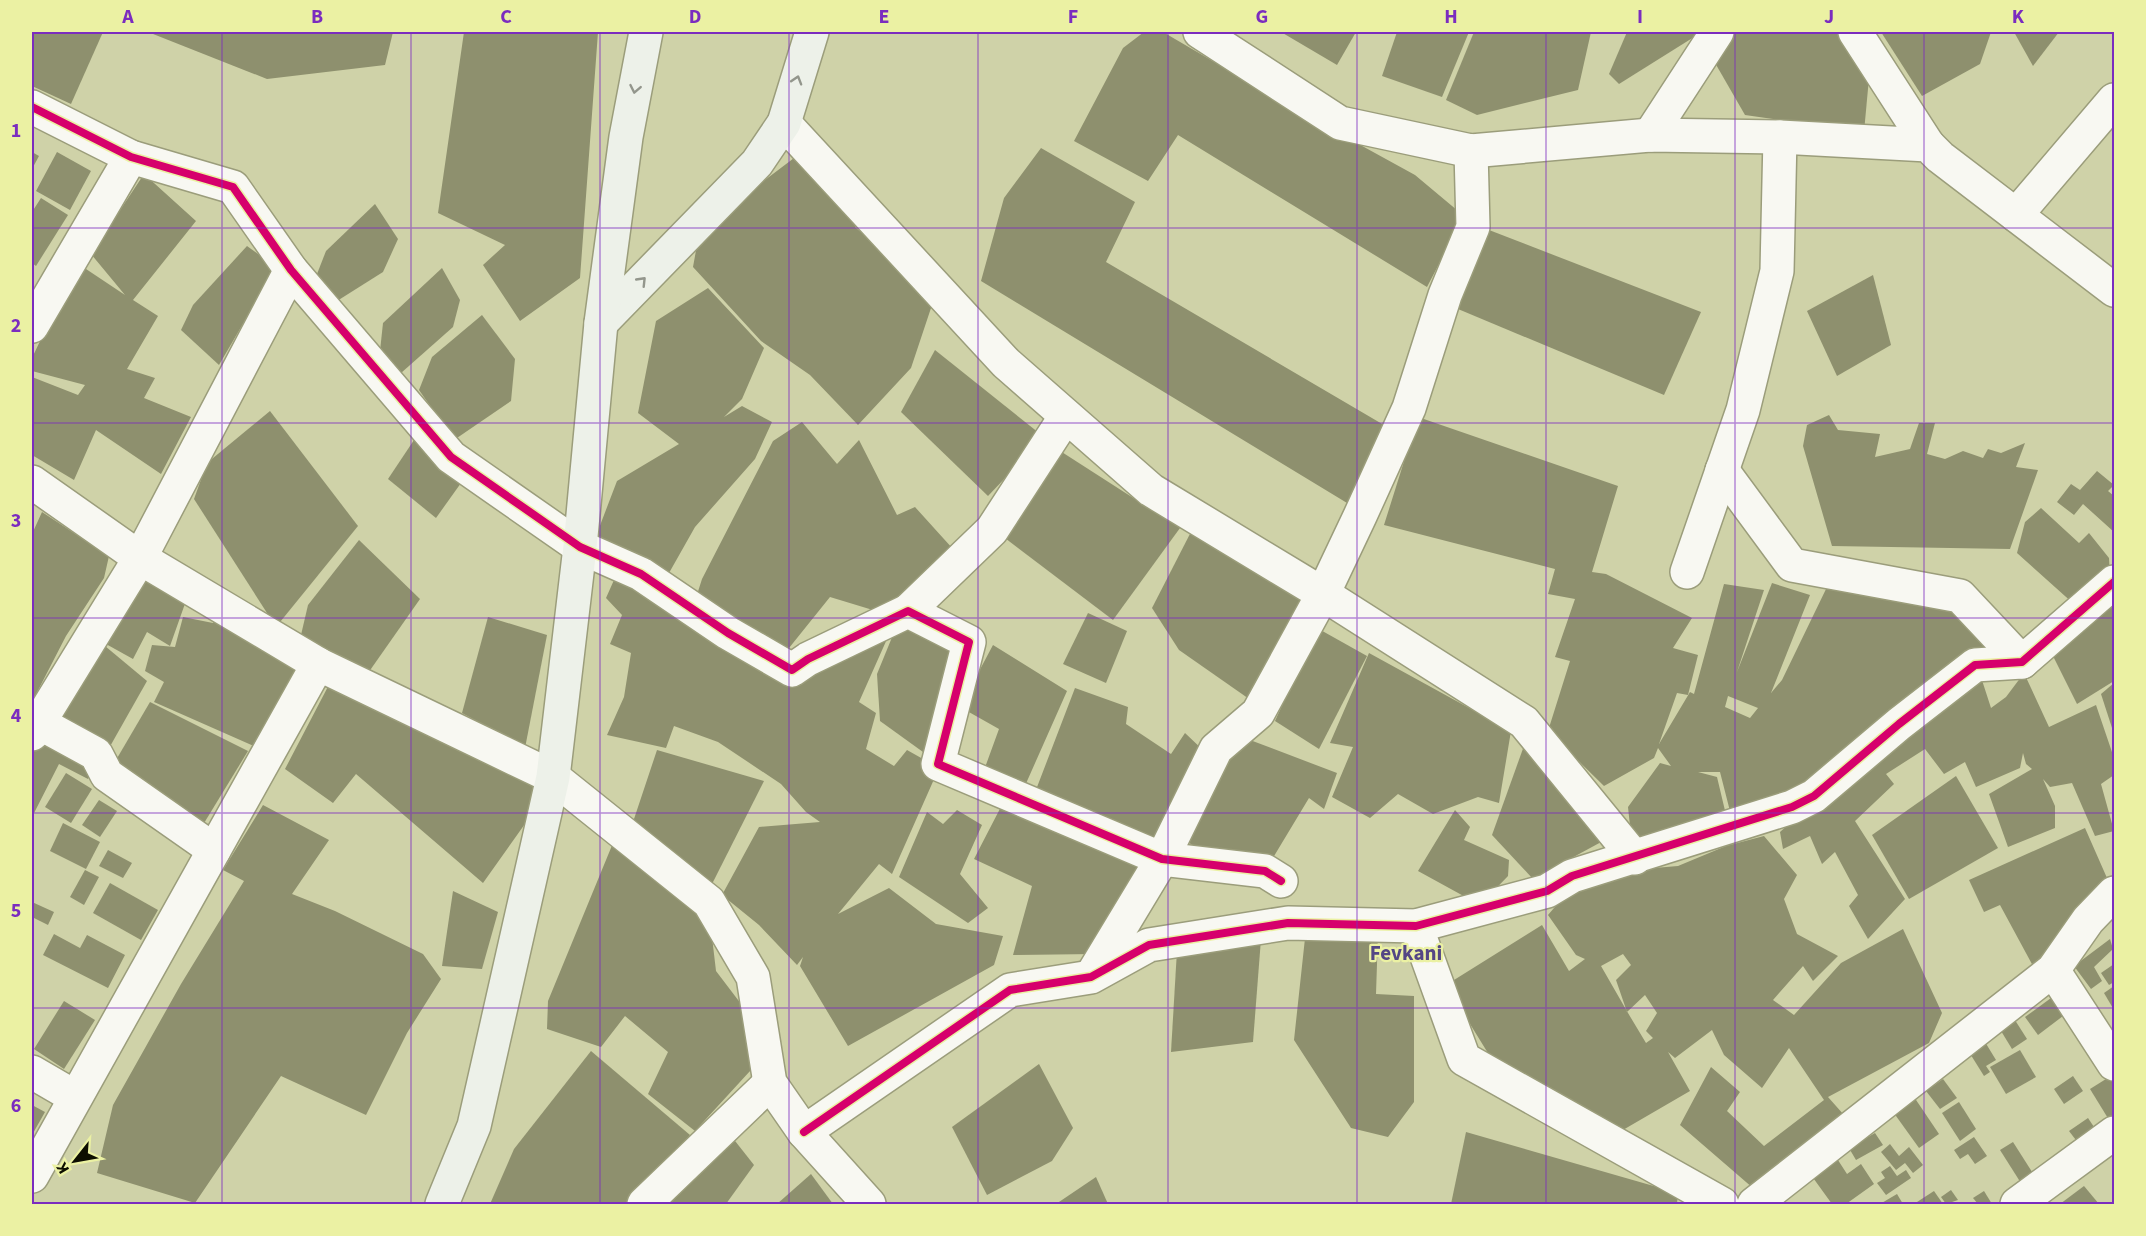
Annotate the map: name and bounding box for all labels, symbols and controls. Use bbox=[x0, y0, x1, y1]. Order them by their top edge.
text: A bbox=[121, 3, 134, 31]
text: B bbox=[311, 3, 323, 31]
text: C bbox=[500, 3, 512, 31]
text: D bbox=[689, 3, 701, 31]
text: E bbox=[879, 3, 889, 31]
text: F bbox=[1068, 3, 1078, 31]
text: G bbox=[1256, 3, 1268, 31]
text: H bbox=[1444, 3, 1458, 31]
text: I bbox=[1637, 3, 1643, 31]
text: J bbox=[1824, 3, 1834, 31]
text: K bbox=[2012, 3, 2025, 31]
one-way arrow bbox=[790, 75, 802, 86]
one-way arrow bbox=[630, 84, 642, 94]
text: 1 bbox=[11, 117, 21, 145]
one-way arrow bbox=[635, 278, 646, 289]
text: 2 bbox=[11, 312, 21, 340]
text: 3 bbox=[11, 507, 21, 535]
text: 4 bbox=[11, 702, 22, 730]
text: 5 bbox=[11, 897, 21, 925]
district label: Fevkani bbox=[1370, 938, 1442, 968]
text: 6 bbox=[11, 1092, 21, 1120]
north arrow bbox=[45, 1131, 105, 1191]
text: K bbox=[51, 1158, 75, 1178]

